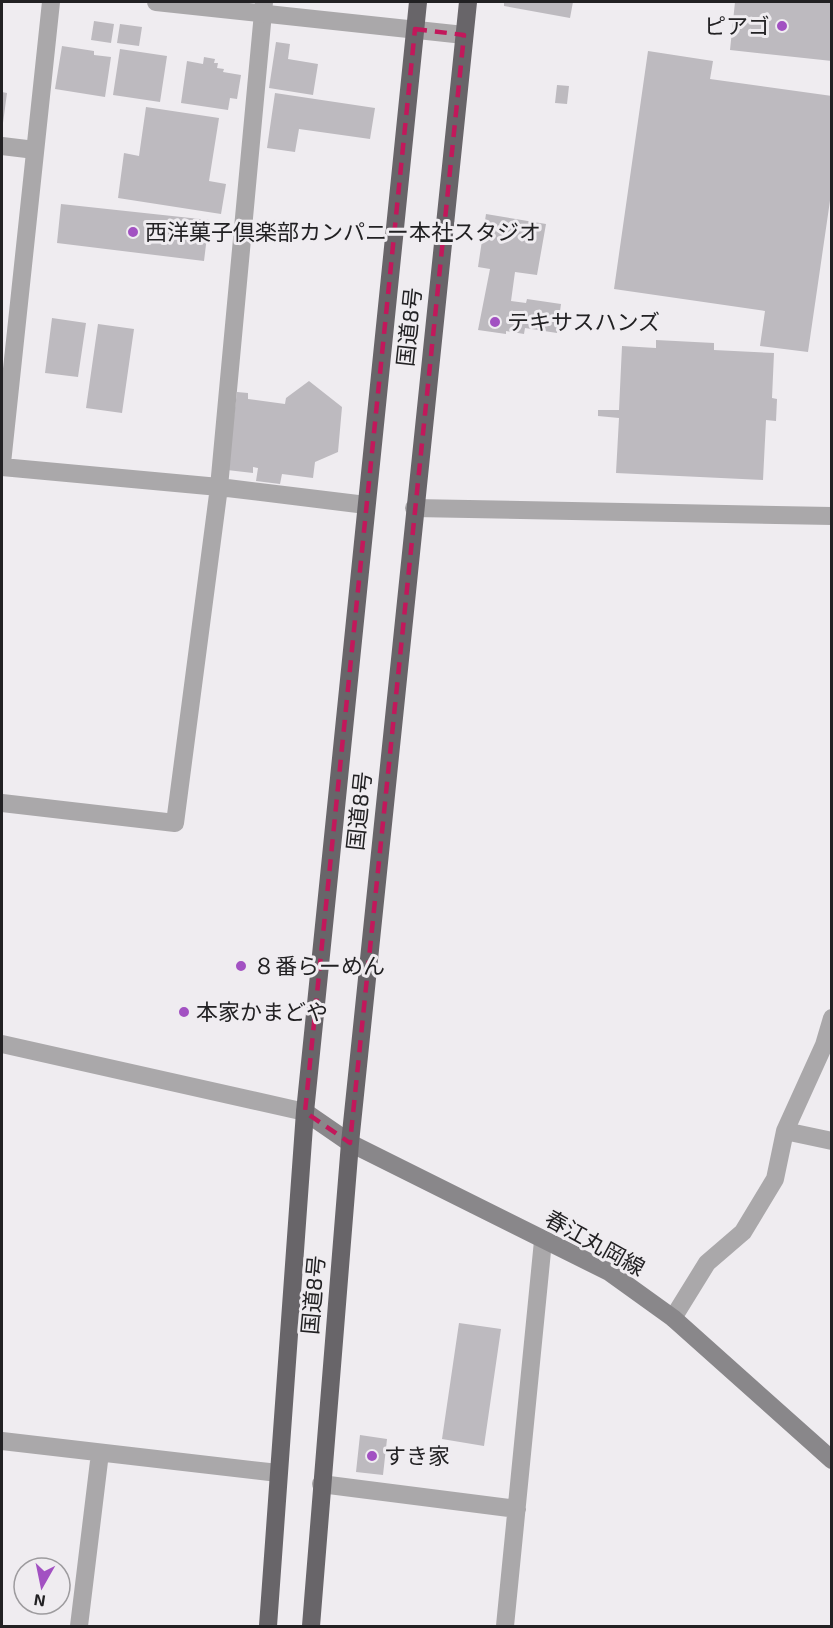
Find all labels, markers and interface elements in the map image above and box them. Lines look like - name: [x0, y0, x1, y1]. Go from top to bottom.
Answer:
- place label: ピアゴ: [704, 12, 770, 38]
- marker: ピアゴ: [775, 19, 789, 33]
- place label: 西洋菓子倶楽部カンパニー本社スタジオ: [145, 218, 541, 244]
- marker: 西洋菓子倶楽部カンパニー本社スタジオ: [126, 225, 140, 239]
- street label: 国道8号: [391, 286, 425, 368]
- place label: テキサスハンズ: [507, 308, 660, 334]
- marker: テキサスハンズ: [488, 315, 502, 329]
- street label: 国道8号: [341, 770, 375, 852]
- place label: ８番らーめん: [253, 952, 385, 978]
- marker: ８番らーめん: [234, 959, 248, 973]
- place label: 本家かまどや: [196, 998, 328, 1024]
- marker: 本家かまどや: [177, 1005, 191, 1019]
- street label: 春江丸岡線: [541, 1204, 650, 1280]
- street label: 国道8号: [296, 1254, 328, 1336]
- place label: すき家: [384, 1442, 450, 1468]
- marker: すき家: [365, 1449, 379, 1463]
- north arrow: [12, 1556, 72, 1616]
- text: N: [32, 1591, 47, 1612]

